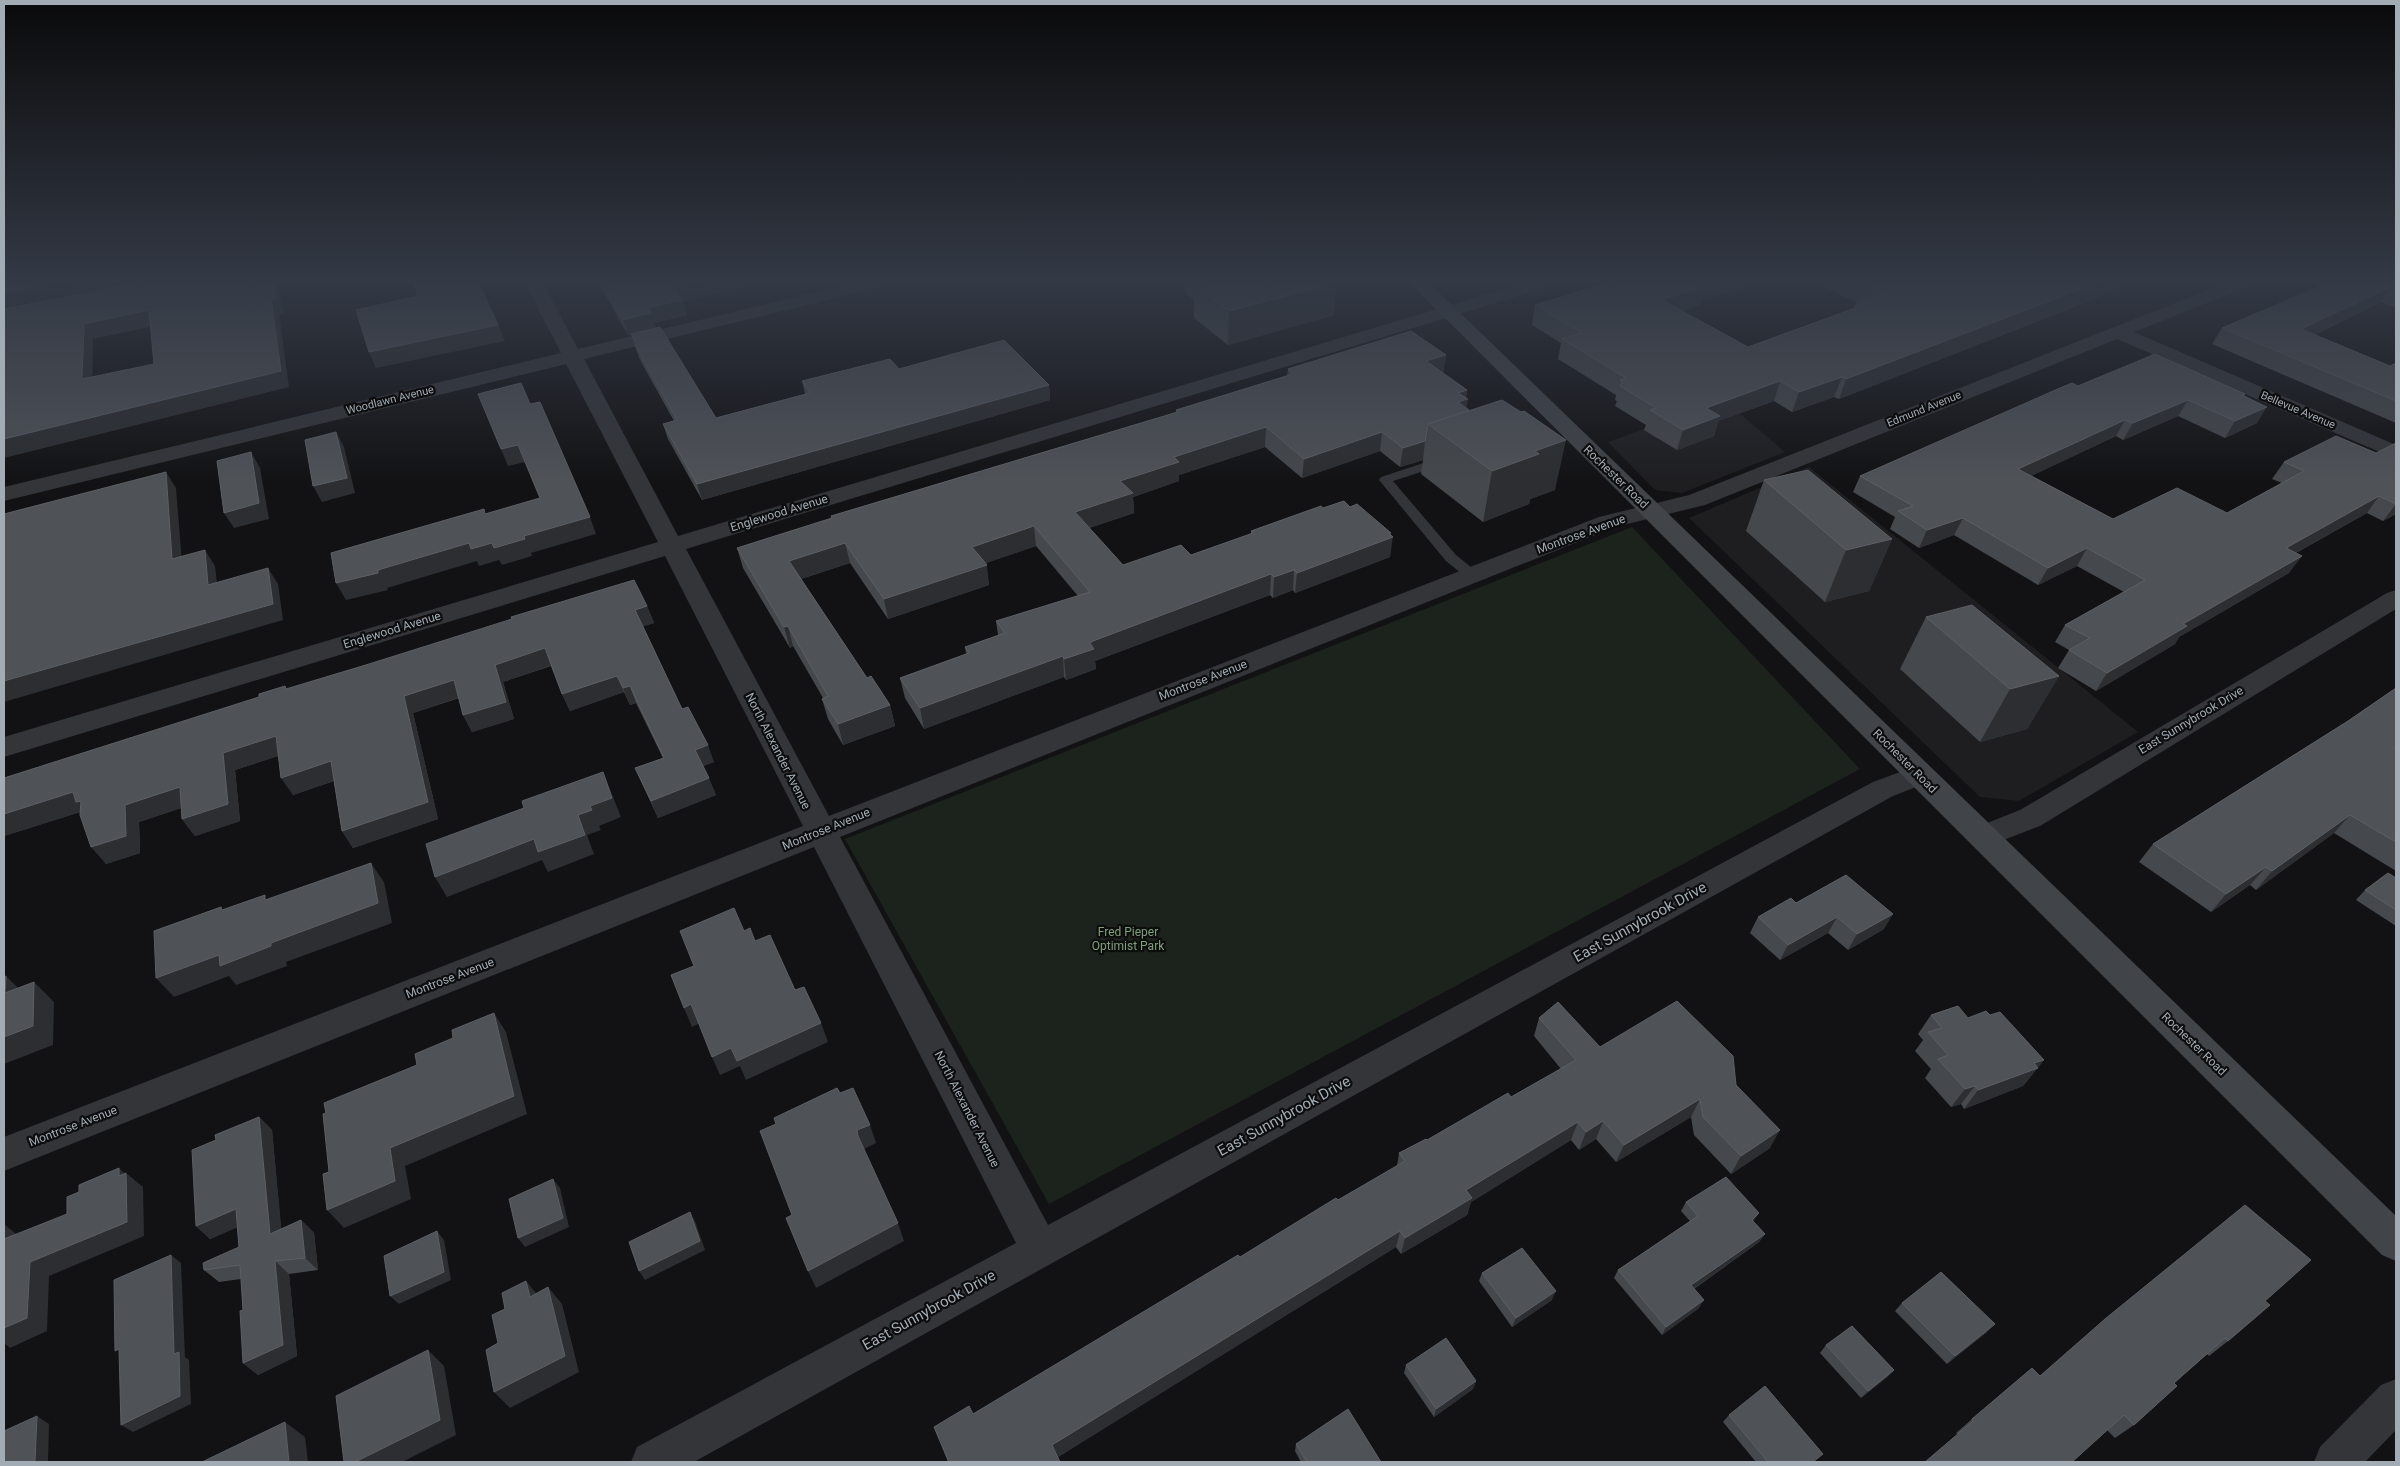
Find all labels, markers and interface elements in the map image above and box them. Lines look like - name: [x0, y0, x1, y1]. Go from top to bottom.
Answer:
- street label: Woodlawn Avenue: [345, 383, 435, 417]
- street label: Edmund Avenue: [1885, 388, 1963, 430]
- street label: Bellevue Avenue: [2259, 388, 2337, 432]
- street label: Rochester Road: [1581, 443, 1651, 511]
- street label: Englewood Avenue: [729, 492, 829, 534]
- street label: Montrose Avenue: [1535, 511, 1627, 557]
- street label: Englewood Avenue: [342, 609, 442, 651]
- street label: Montrose Avenue: [1157, 657, 1249, 703]
- street label: East Sunnybrook Drive: [2136, 683, 2246, 757]
- street label: North Alexander Avenue: [743, 690, 813, 812]
- street label: Rochester Road: [1870, 726, 1940, 796]
- street label: Montrose Avenue: [780, 805, 872, 853]
- street label: East Sunnybrook Drive: [1570, 878, 1710, 966]
- park label: Fred Pieper Optimist Park: [1092, 925, 1165, 953]
- street label: Montrose Avenue: [404, 955, 496, 1001]
- street label: Rochester Road: [2159, 1010, 2229, 1078]
- street label: North Alexander Avenue: [932, 1048, 1002, 1170]
- street label: East Sunnybrook Drive: [1214, 1072, 1354, 1160]
- street label: Montrose Avenue: [27, 1103, 119, 1149]
- street label: East Sunnybrook Drive: [859, 1266, 999, 1354]

